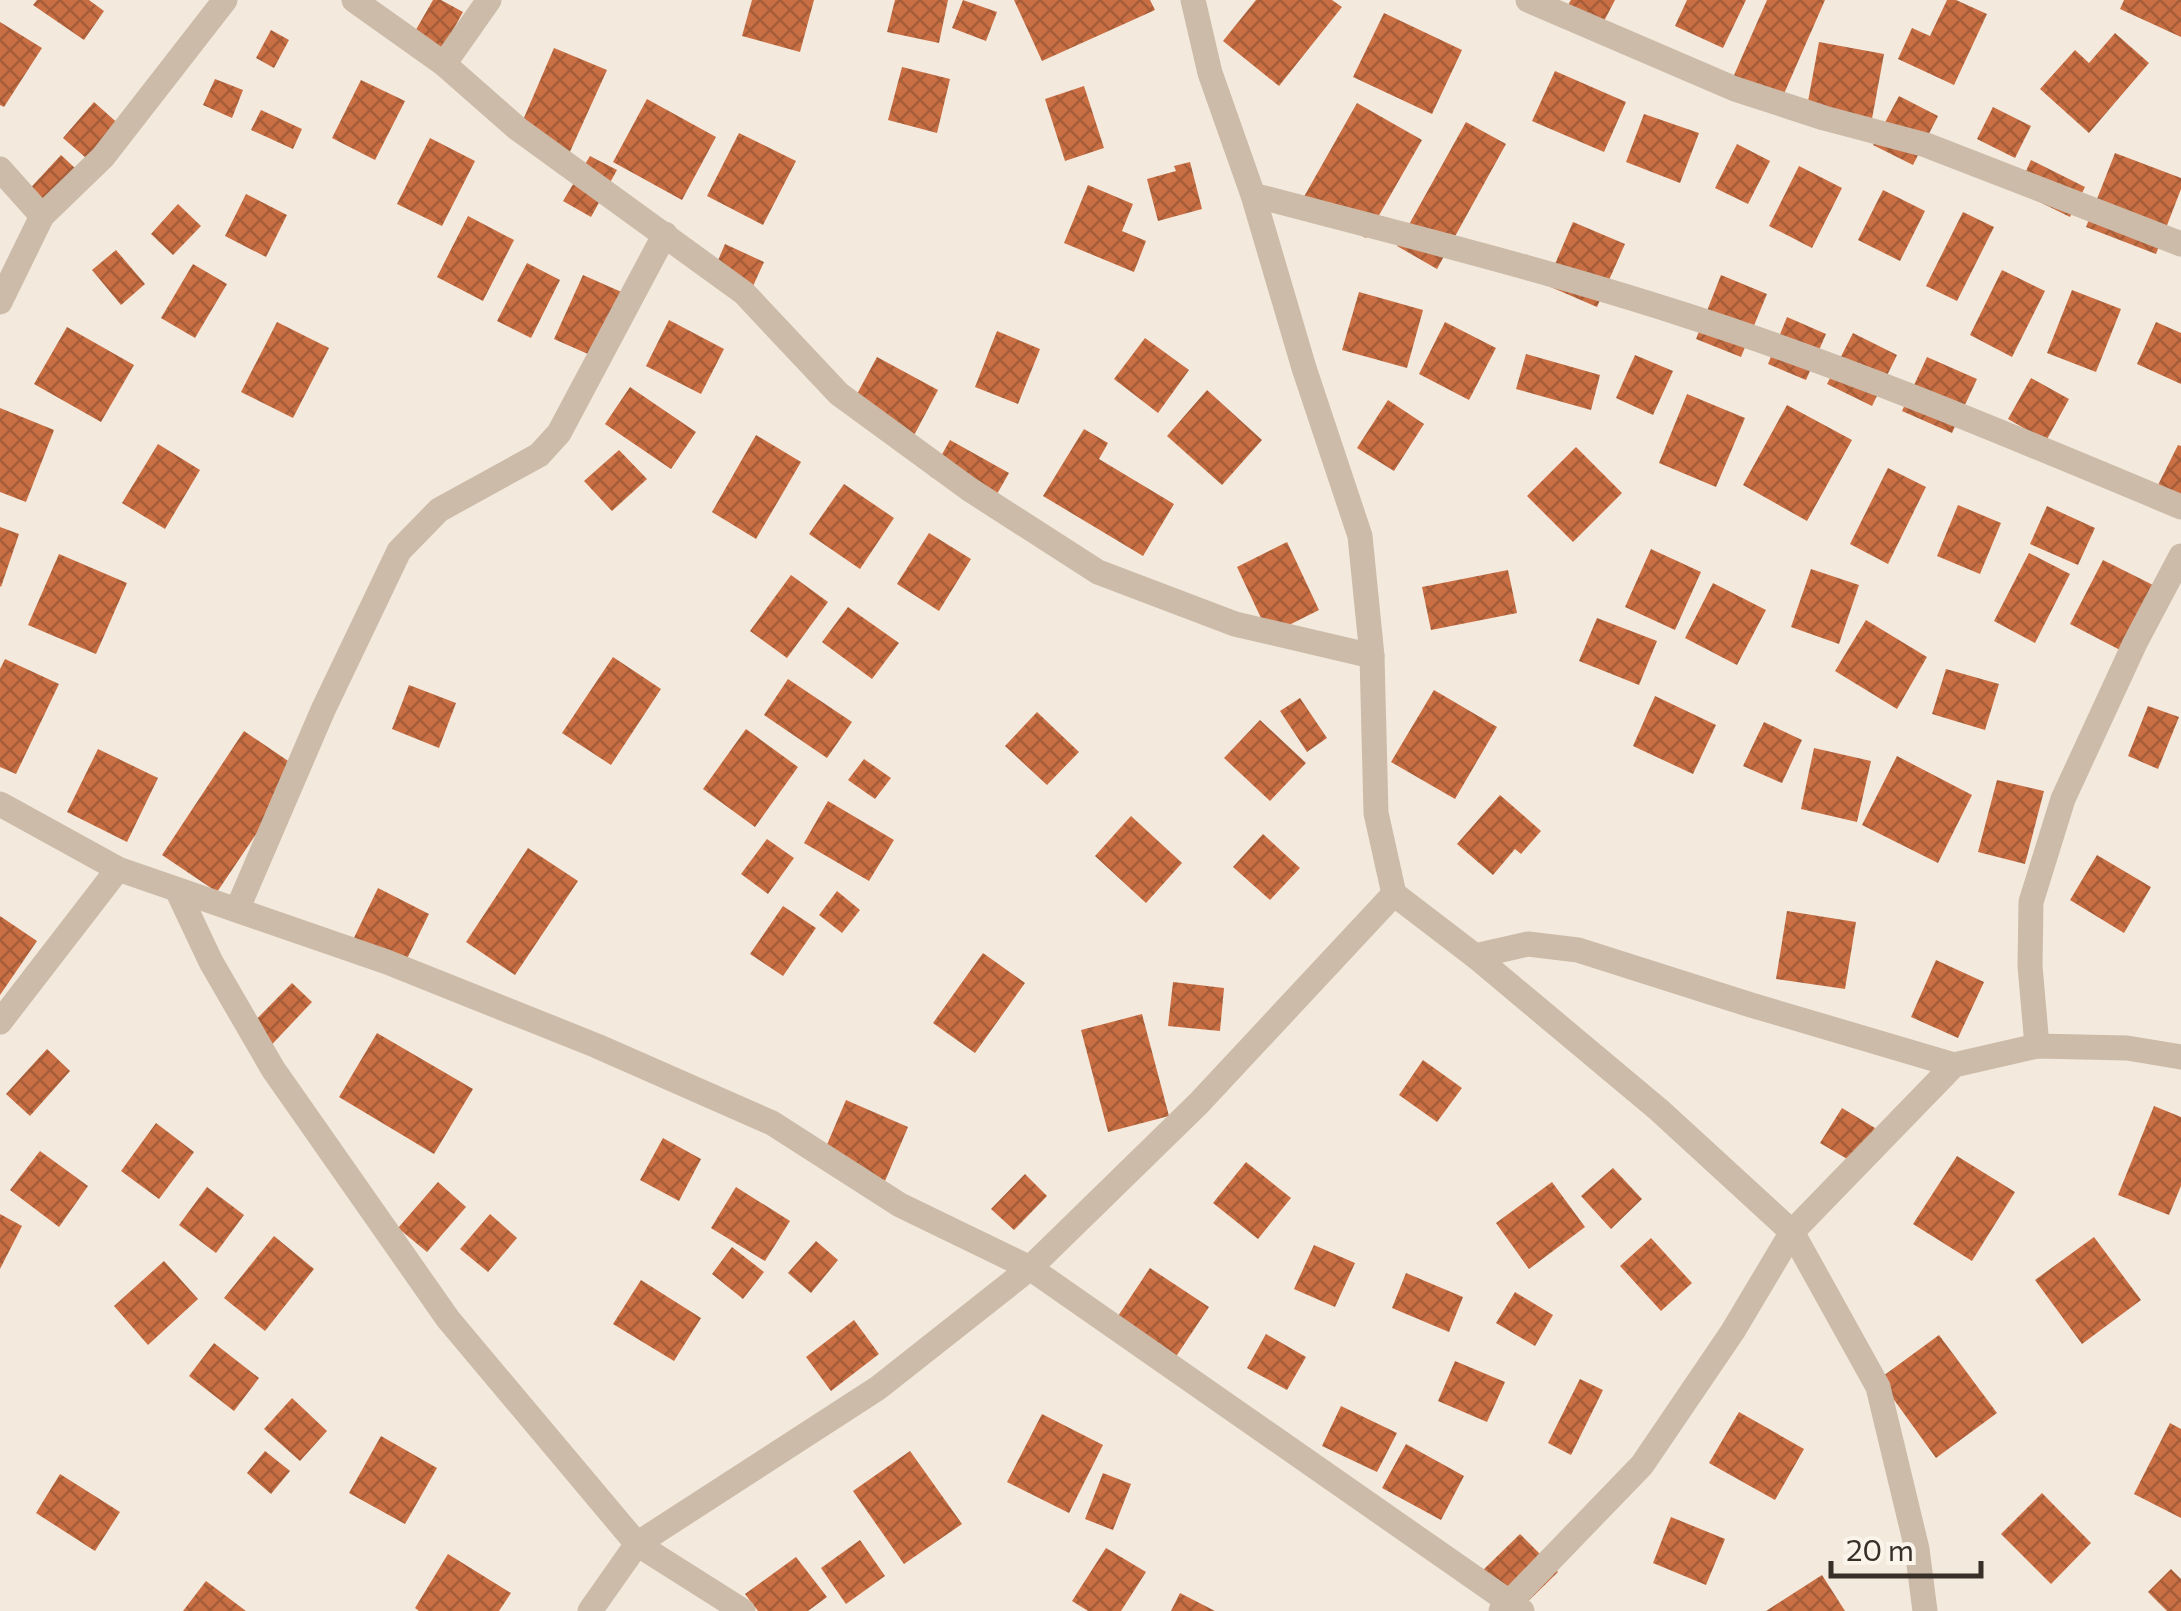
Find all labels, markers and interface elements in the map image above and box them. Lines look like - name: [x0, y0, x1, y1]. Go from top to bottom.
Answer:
- scale bar: [1831, 1516, 1981, 1578]
- text: 20 m: [1846, 1530, 1914, 1567]

